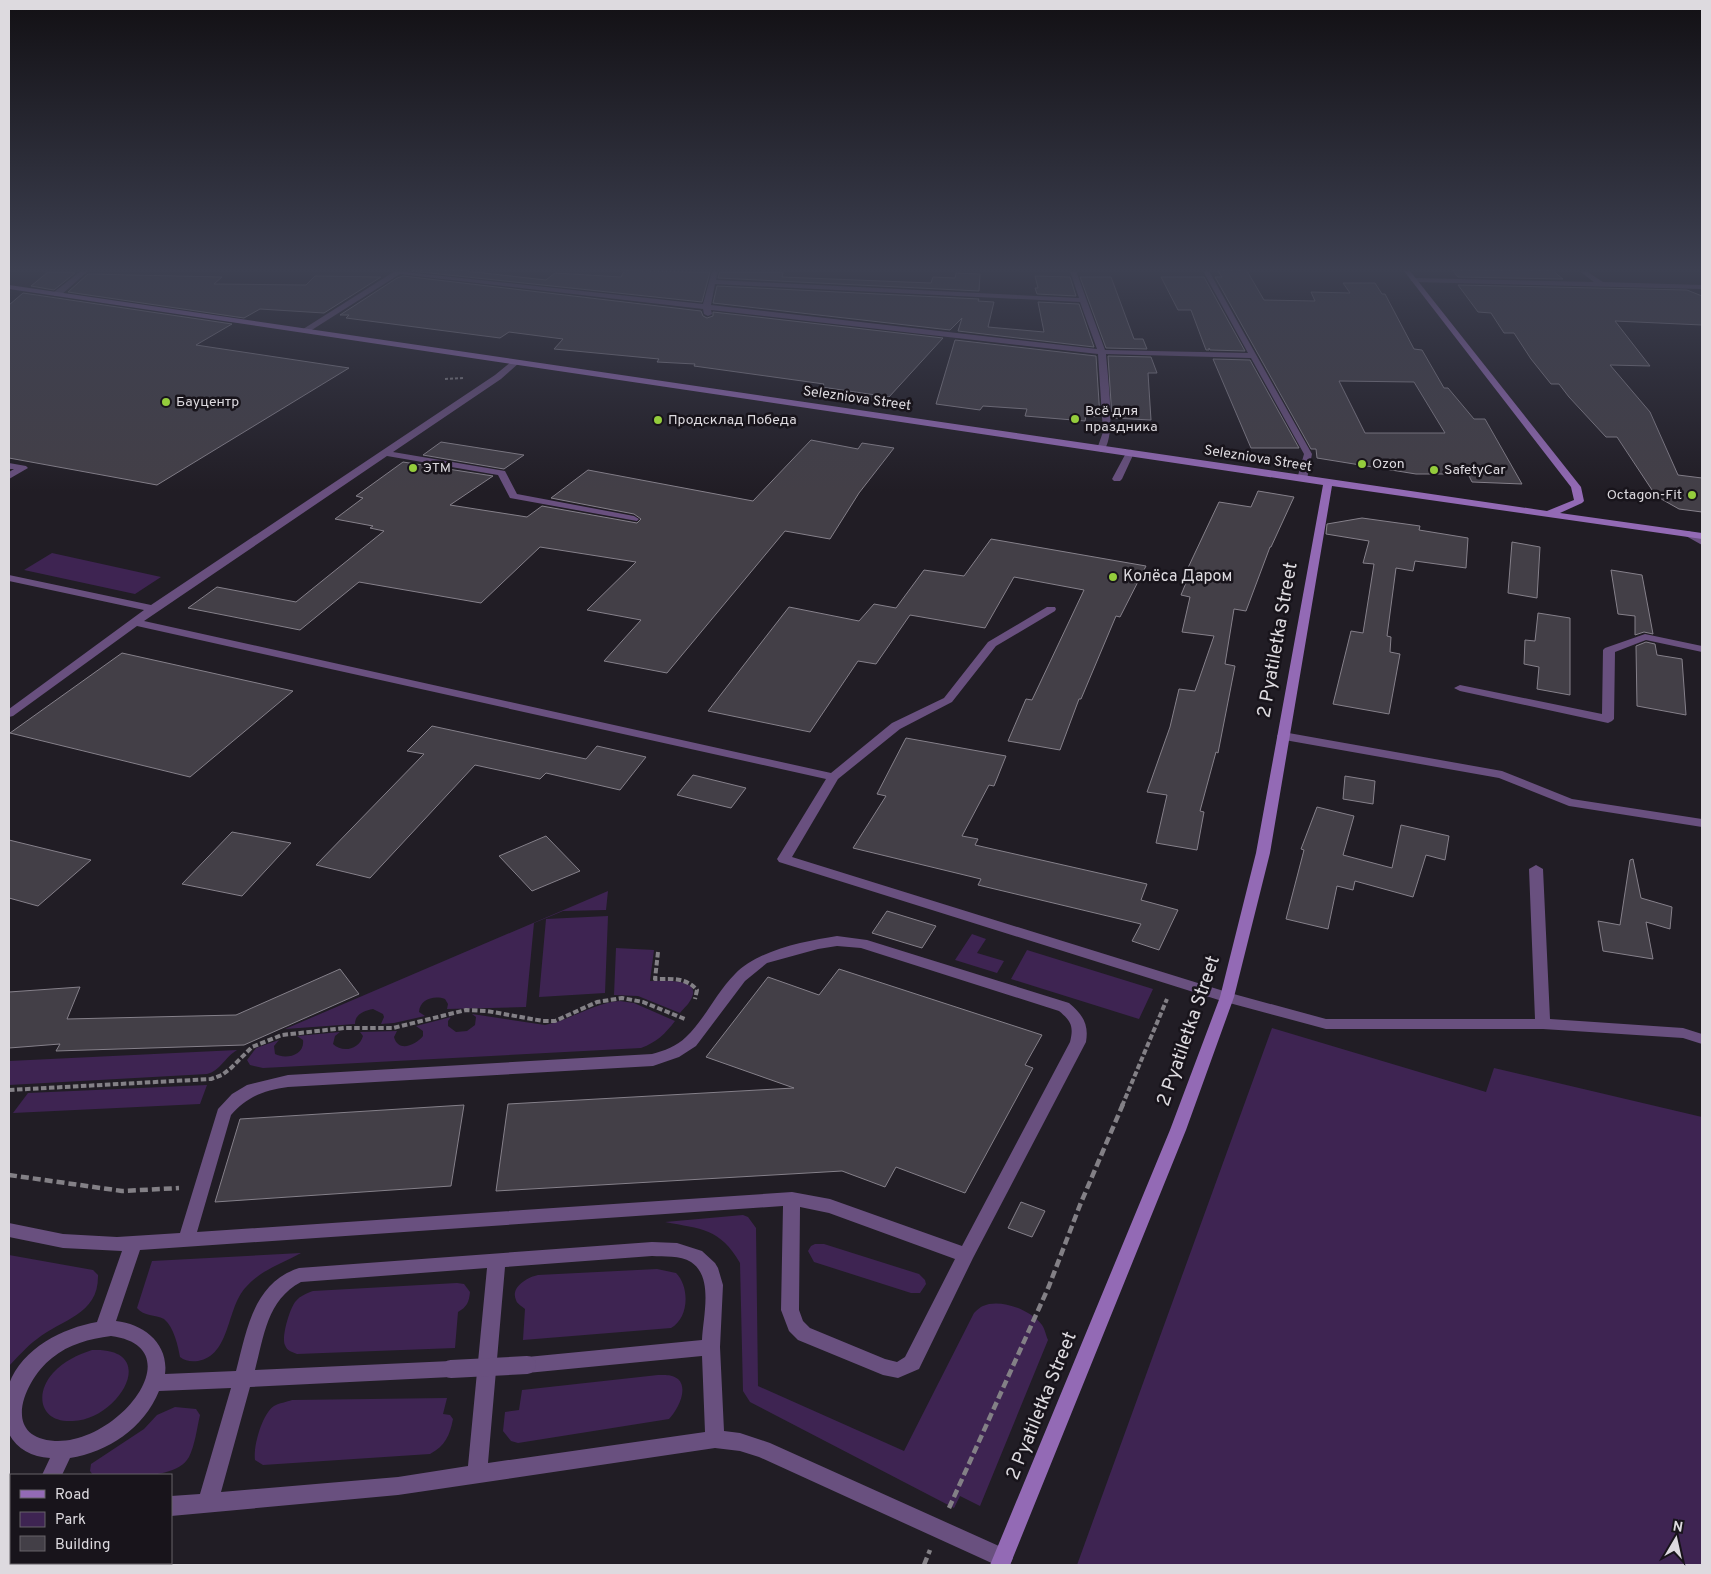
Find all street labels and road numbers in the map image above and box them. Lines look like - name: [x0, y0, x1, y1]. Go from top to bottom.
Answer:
- street label: Selezniova Street: [802, 383, 912, 415]
- street label: Selezniova Street: [1203, 442, 1313, 476]
- street label: 2 Pyatiletka Street: [1252, 560, 1304, 720]
- street label: 2 Pyatiletka Street: [1152, 952, 1226, 1110]
- street label: 2 Pyatiletka Street: [1001, 1328, 1083, 1484]

